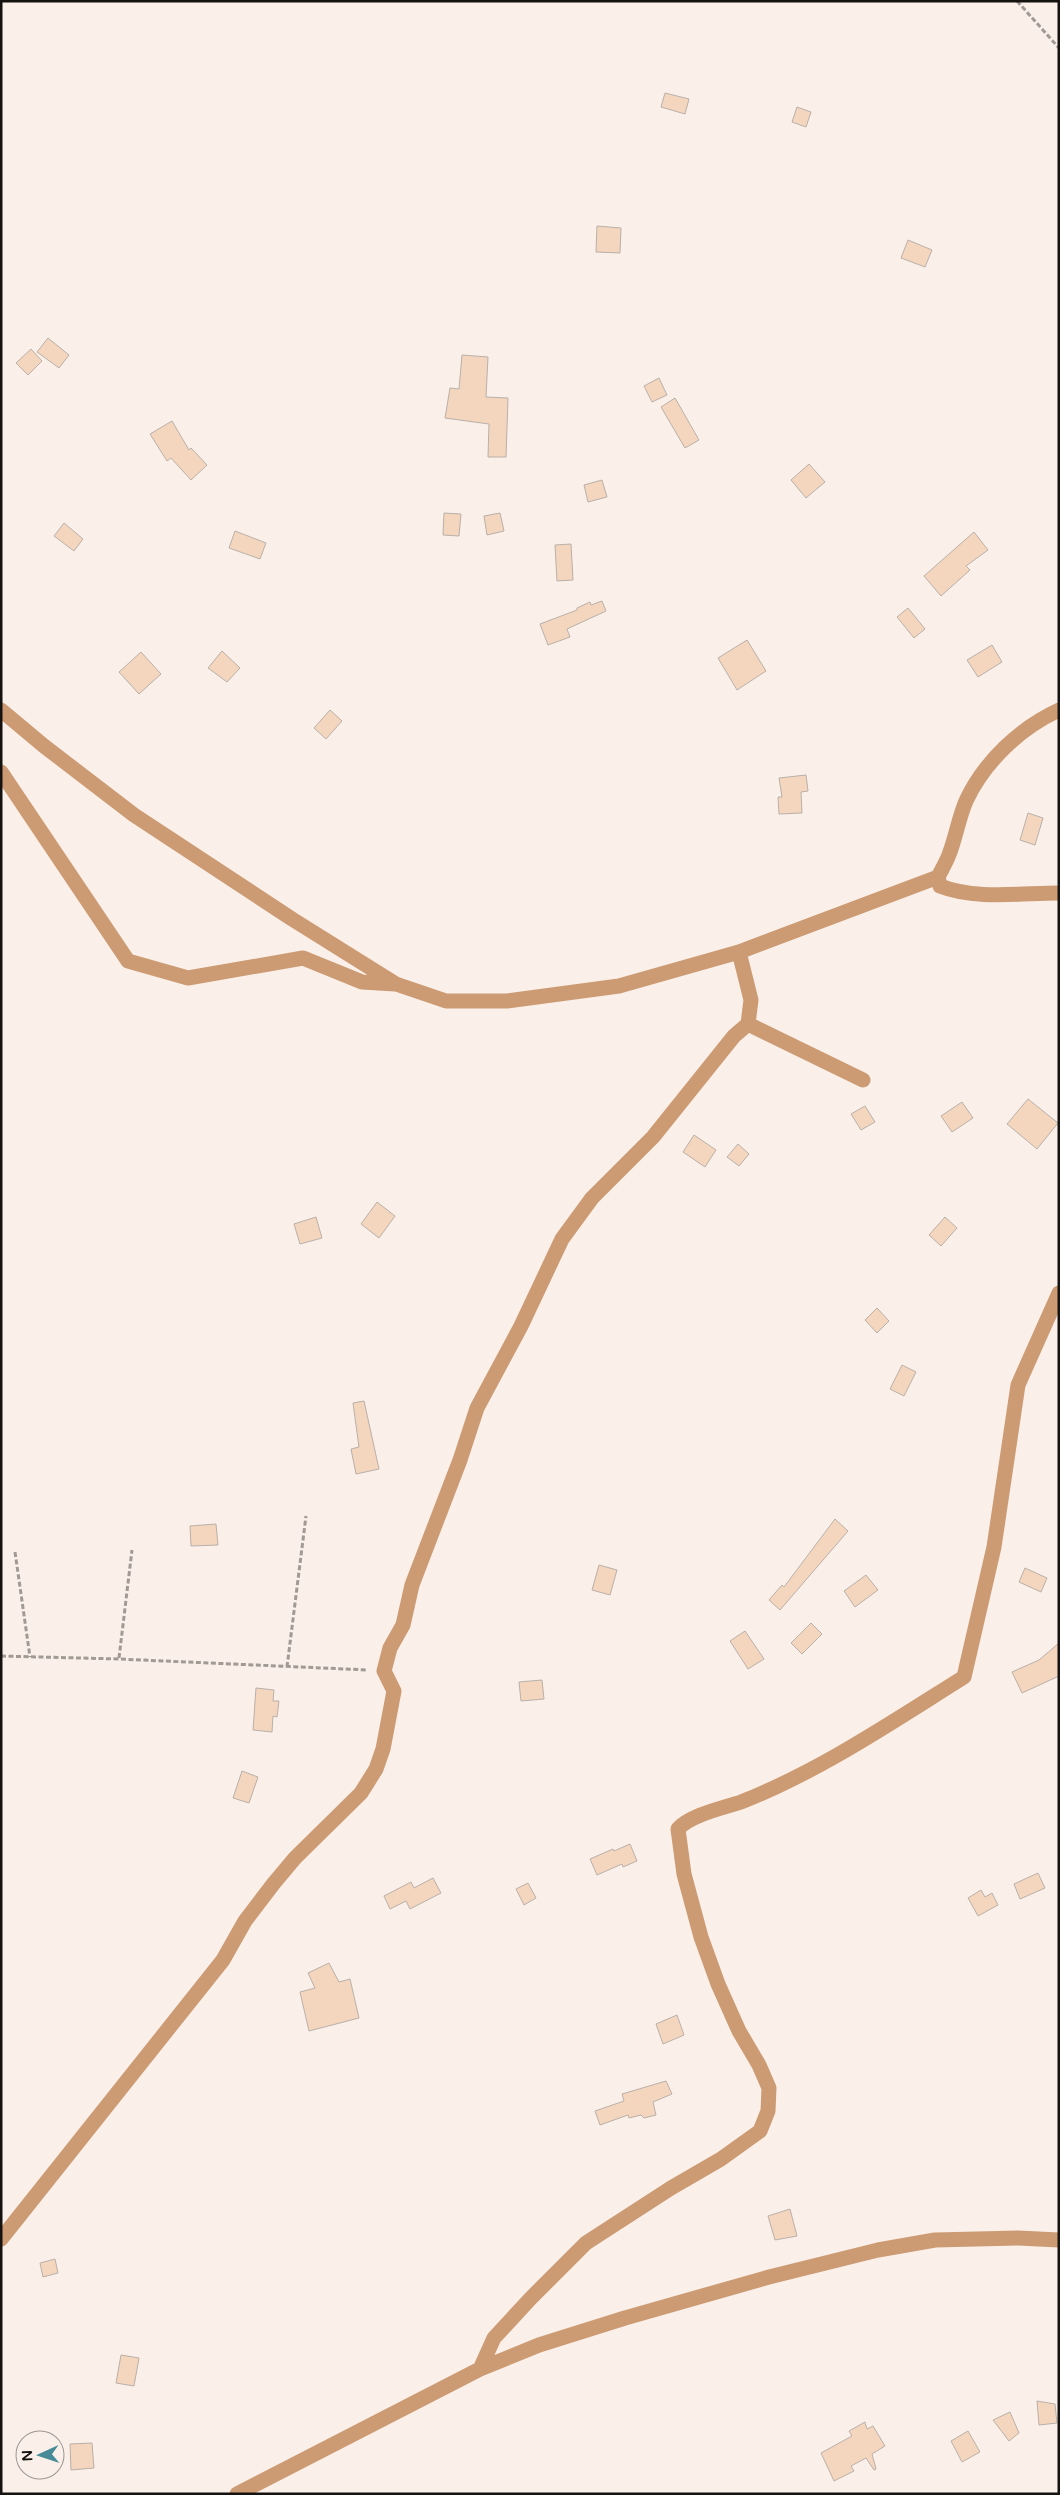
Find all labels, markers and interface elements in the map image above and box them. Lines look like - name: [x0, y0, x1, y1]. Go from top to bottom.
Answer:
- north arrow: [15, 2430, 65, 2480]
- text: N: [19, 2450, 36, 2462]

